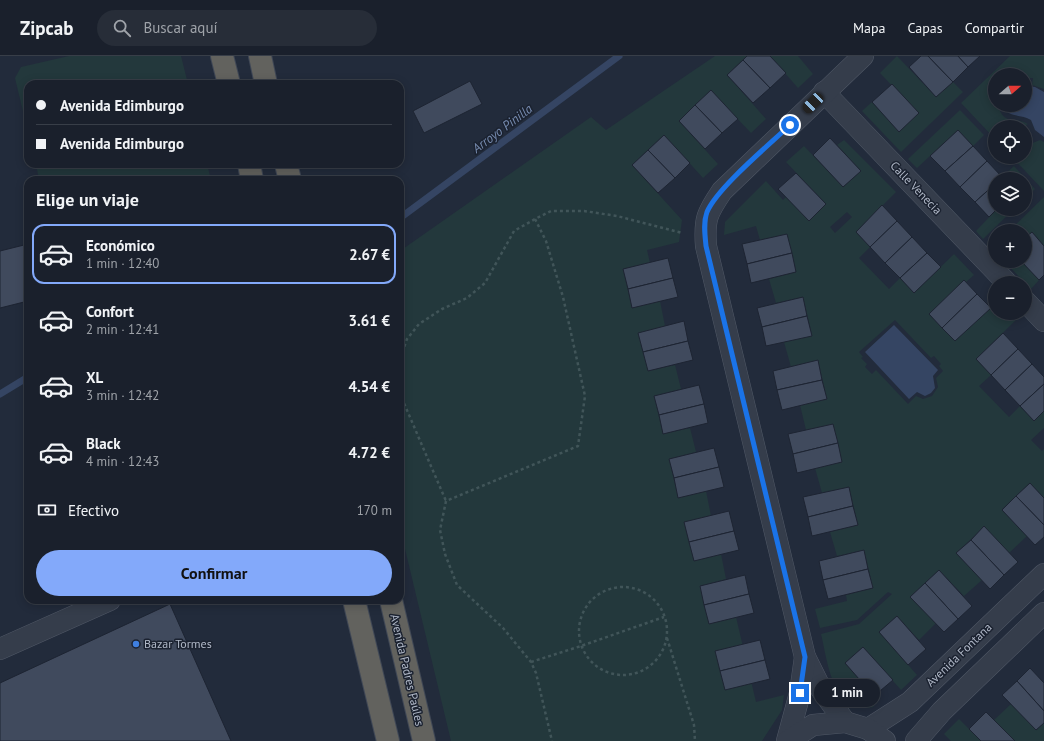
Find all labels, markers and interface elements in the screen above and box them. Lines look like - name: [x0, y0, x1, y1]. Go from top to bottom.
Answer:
- search box: [97, 10, 377, 46]
- text: Zipcab: [20, 16, 73, 40]
- icon: search: [111, 17, 133, 39]
- text: Buscar aquí: [143, 18, 218, 37]
- text: Mapa: [853, 19, 886, 37]
- text: Capas: [908, 19, 943, 37]
- text: Compartir: [965, 19, 1024, 37]
- north arrow: [988, 68, 1032, 112]
- map controls: [988, 68, 1032, 320]
- car: [800, 90, 826, 116]
- text: Avenida Edimburgo: [60, 96, 184, 115]
- water label: Arroyo Pinilla: [468, 100, 536, 157]
- route start: [781, 116, 799, 134]
- button: locate: [988, 120, 1032, 164]
- text: Avenida Edimburgo: [60, 134, 184, 153]
- street label: Calle Venecia: [887, 158, 945, 217]
- button: layers: [988, 172, 1032, 216]
- text: Elige un viaje: [36, 188, 139, 211]
- button: +: [988, 224, 1032, 268]
- icon: car: [38, 236, 74, 272]
- text: Económico: [86, 236, 155, 255]
- text: 2.67 €: [349, 245, 390, 264]
- text: 1 min · 12:40: [86, 255, 159, 272]
- button: −: [988, 276, 1032, 320]
- icon: car: [38, 302, 74, 338]
- text: Confort: [86, 302, 134, 321]
- text: 3.61 €: [348, 311, 390, 330]
- text: 2 min · 12:41: [86, 321, 159, 338]
- icon: car: [38, 368, 74, 404]
- text: XL: [86, 368, 103, 387]
- text: 4.54 €: [348, 377, 390, 396]
- text: 3 min · 12:42: [86, 387, 159, 404]
- icon: car: [38, 434, 74, 470]
- text: Black: [86, 434, 121, 453]
- text: 4.72 €: [348, 443, 390, 462]
- text: 4 min · 12:43: [86, 453, 159, 470]
- icon: cash: [36, 499, 58, 521]
- text: Efectivo: [68, 501, 119, 520]
- text: 170 m: [357, 502, 392, 519]
- button: Confirmar: [36, 550, 392, 596]
- street label: Avenida Padres Paúles: [387, 613, 428, 727]
- street label: Avenida Fontana: [923, 620, 995, 690]
- place label: Bazar Tormes: [144, 636, 212, 651]
- marker: Bazar Tormes: [131, 639, 141, 649]
- callout: 1 min: [814, 679, 880, 707]
- route end: [791, 684, 809, 702]
- text: 1 min: [831, 684, 863, 701]

